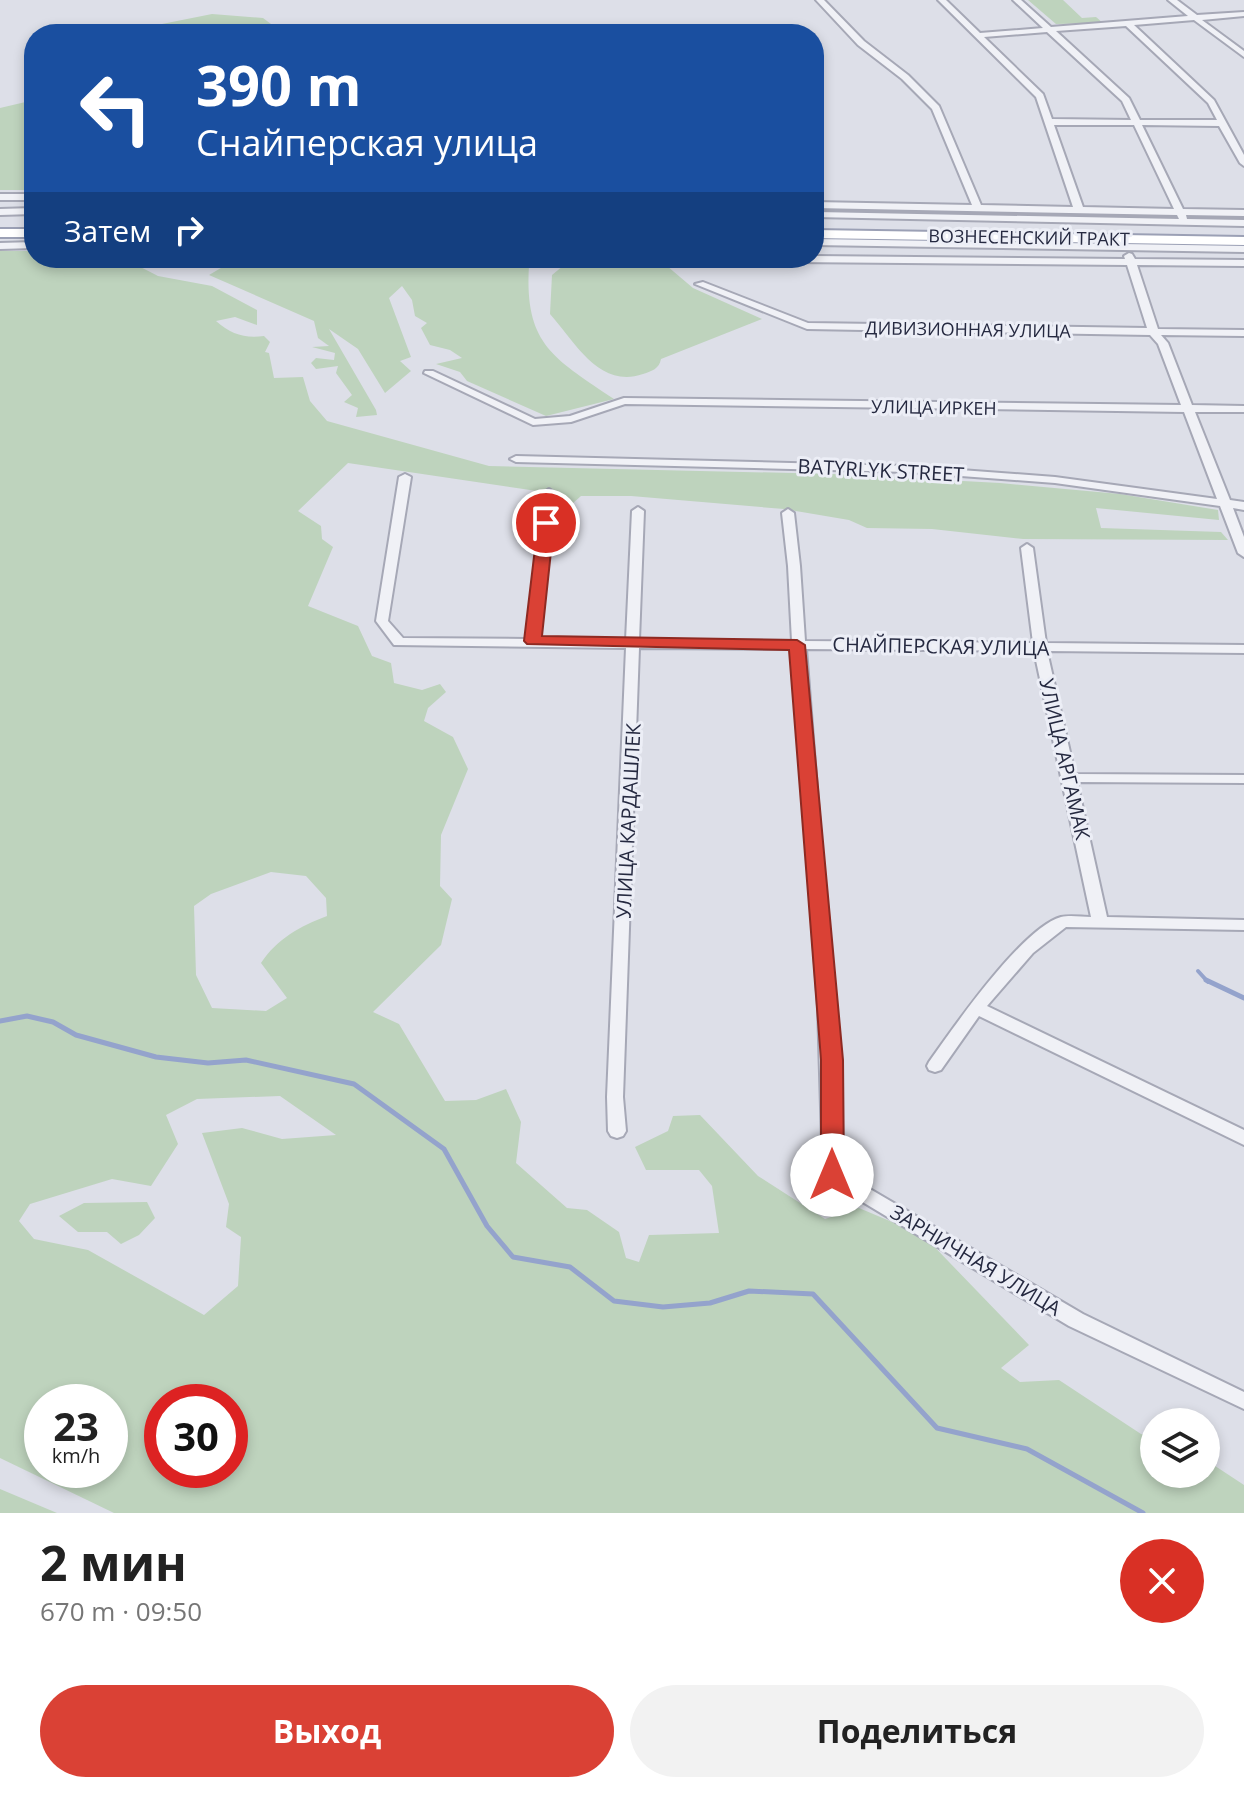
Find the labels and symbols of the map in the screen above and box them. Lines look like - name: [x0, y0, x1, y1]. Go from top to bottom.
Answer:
- street label: ВОЗНЕСЕНСКИЙ ТРАКТ: [928, 223, 1130, 251]
- street label: ДИВИЗИОННАЯ УЛИЦА: [865, 315, 1072, 343]
- street label: УЛИЦА ИРКЕН: [871, 394, 997, 420]
- street label: BATYRLYK STREET: [797, 452, 965, 488]
- pin: [512, 489, 580, 557]
- street label: СНАЙПЕРСКАЯ УЛИЦА: [832, 631, 1050, 661]
- street label: УЛИЦА АРГАМАК: [1033, 676, 1097, 843]
- street label: УЛИЦА КАРДАШЛЕК: [609, 722, 647, 919]
- position arrow: [790, 1133, 874, 1217]
- street label: ЗАРНИЧНАЯ УЛИЦА: [886, 1198, 1067, 1322]
- speed limit sign: 30: [144, 1384, 248, 1488]

